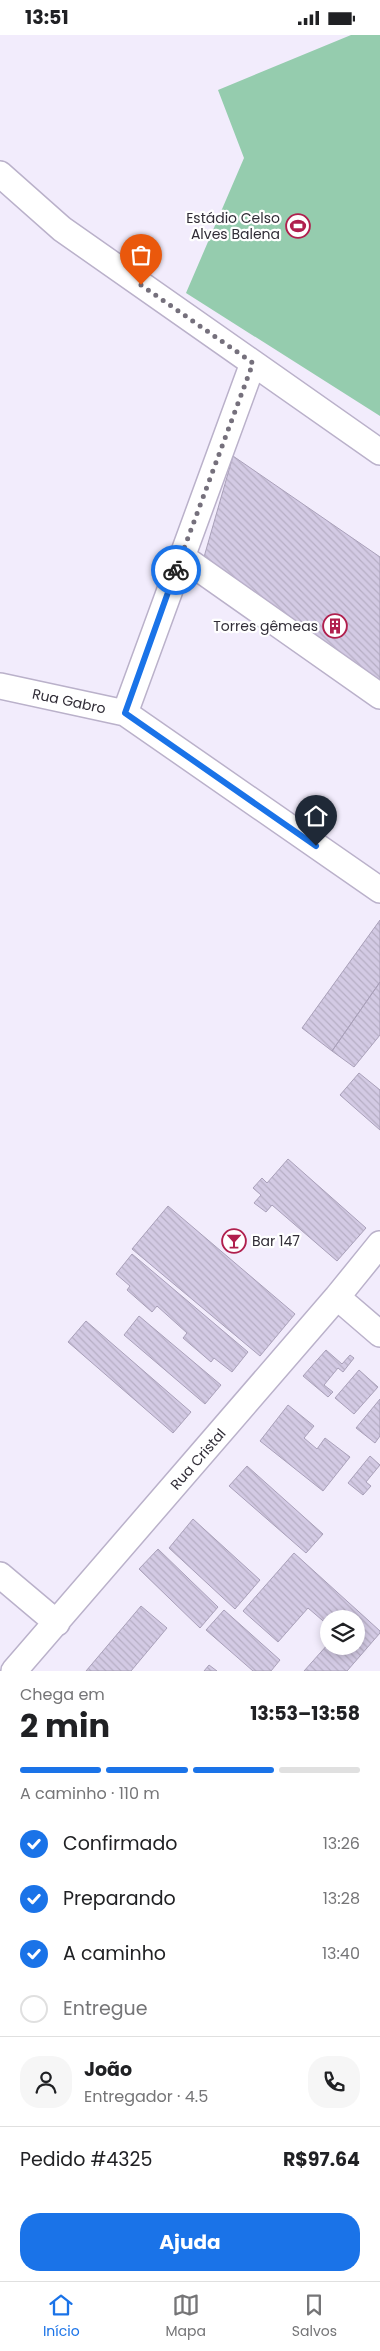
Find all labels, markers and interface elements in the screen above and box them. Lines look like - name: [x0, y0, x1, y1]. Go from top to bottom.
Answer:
- text: 13:51: [25, 4, 69, 31]
- place label: Estádio Celso Alves Balena: [186, 208, 280, 244]
- sports icon: Estádio Celso Alves Balena: [285, 213, 311, 239]
- pin: [120, 234, 162, 285]
- icon: bag: [127, 241, 155, 269]
- courier: [151, 545, 201, 595]
- icon: bike: [162, 556, 190, 584]
- building icon: Torres gêmeas: [322, 613, 348, 639]
- place label: Torres gêmeas: [213, 616, 318, 636]
- street label: Rua Gabro: [30, 683, 108, 719]
- pin: [295, 795, 337, 846]
- icon: home: [302, 802, 330, 830]
- bar icon: Bar 147: [221, 1228, 247, 1254]
- place label: Bar 147: [252, 1231, 300, 1251]
- street label: Rua Cristal: [166, 1424, 230, 1494]
- map controls: [320, 1610, 365, 1655]
- button: layers: [320, 1610, 365, 1655]
- text: Chega em: [20, 1683, 105, 1706]
- text: 13:53–13:58: [250, 1700, 360, 1727]
- text: 2 min: [20, 1703, 110, 1748]
- text: A caminho · 110 m: [20, 1782, 160, 1805]
- icon: check: [20, 1830, 48, 1858]
- text: Confirmado: [63, 1830, 177, 1857]
- text: 13:26: [323, 1832, 360, 1855]
- icon: check: [20, 1885, 48, 1913]
- text: Preparando: [63, 1885, 176, 1912]
- text: 13:28: [323, 1887, 360, 1910]
- icon: check: [20, 1940, 48, 1968]
- text: A caminho: [63, 1940, 166, 1967]
- text: 13:40: [322, 1942, 360, 1965]
- text: Entregue: [63, 1995, 147, 2022]
- button: person: [20, 2056, 72, 2108]
- text: João: [84, 2056, 132, 2083]
- button: phone: [308, 2056, 360, 2108]
- text: Entregador · 4.5: [84, 2085, 208, 2108]
- text: Pedido #4325: [20, 2146, 152, 2173]
- text: R$97.64: [283, 2146, 360, 2173]
- button: Ajuda: [20, 2213, 360, 2271]
- tab: Início: [43, 2291, 80, 2342]
- tab: Mapa: [166, 2291, 206, 2342]
- tab: Salvos: [292, 2291, 337, 2342]

